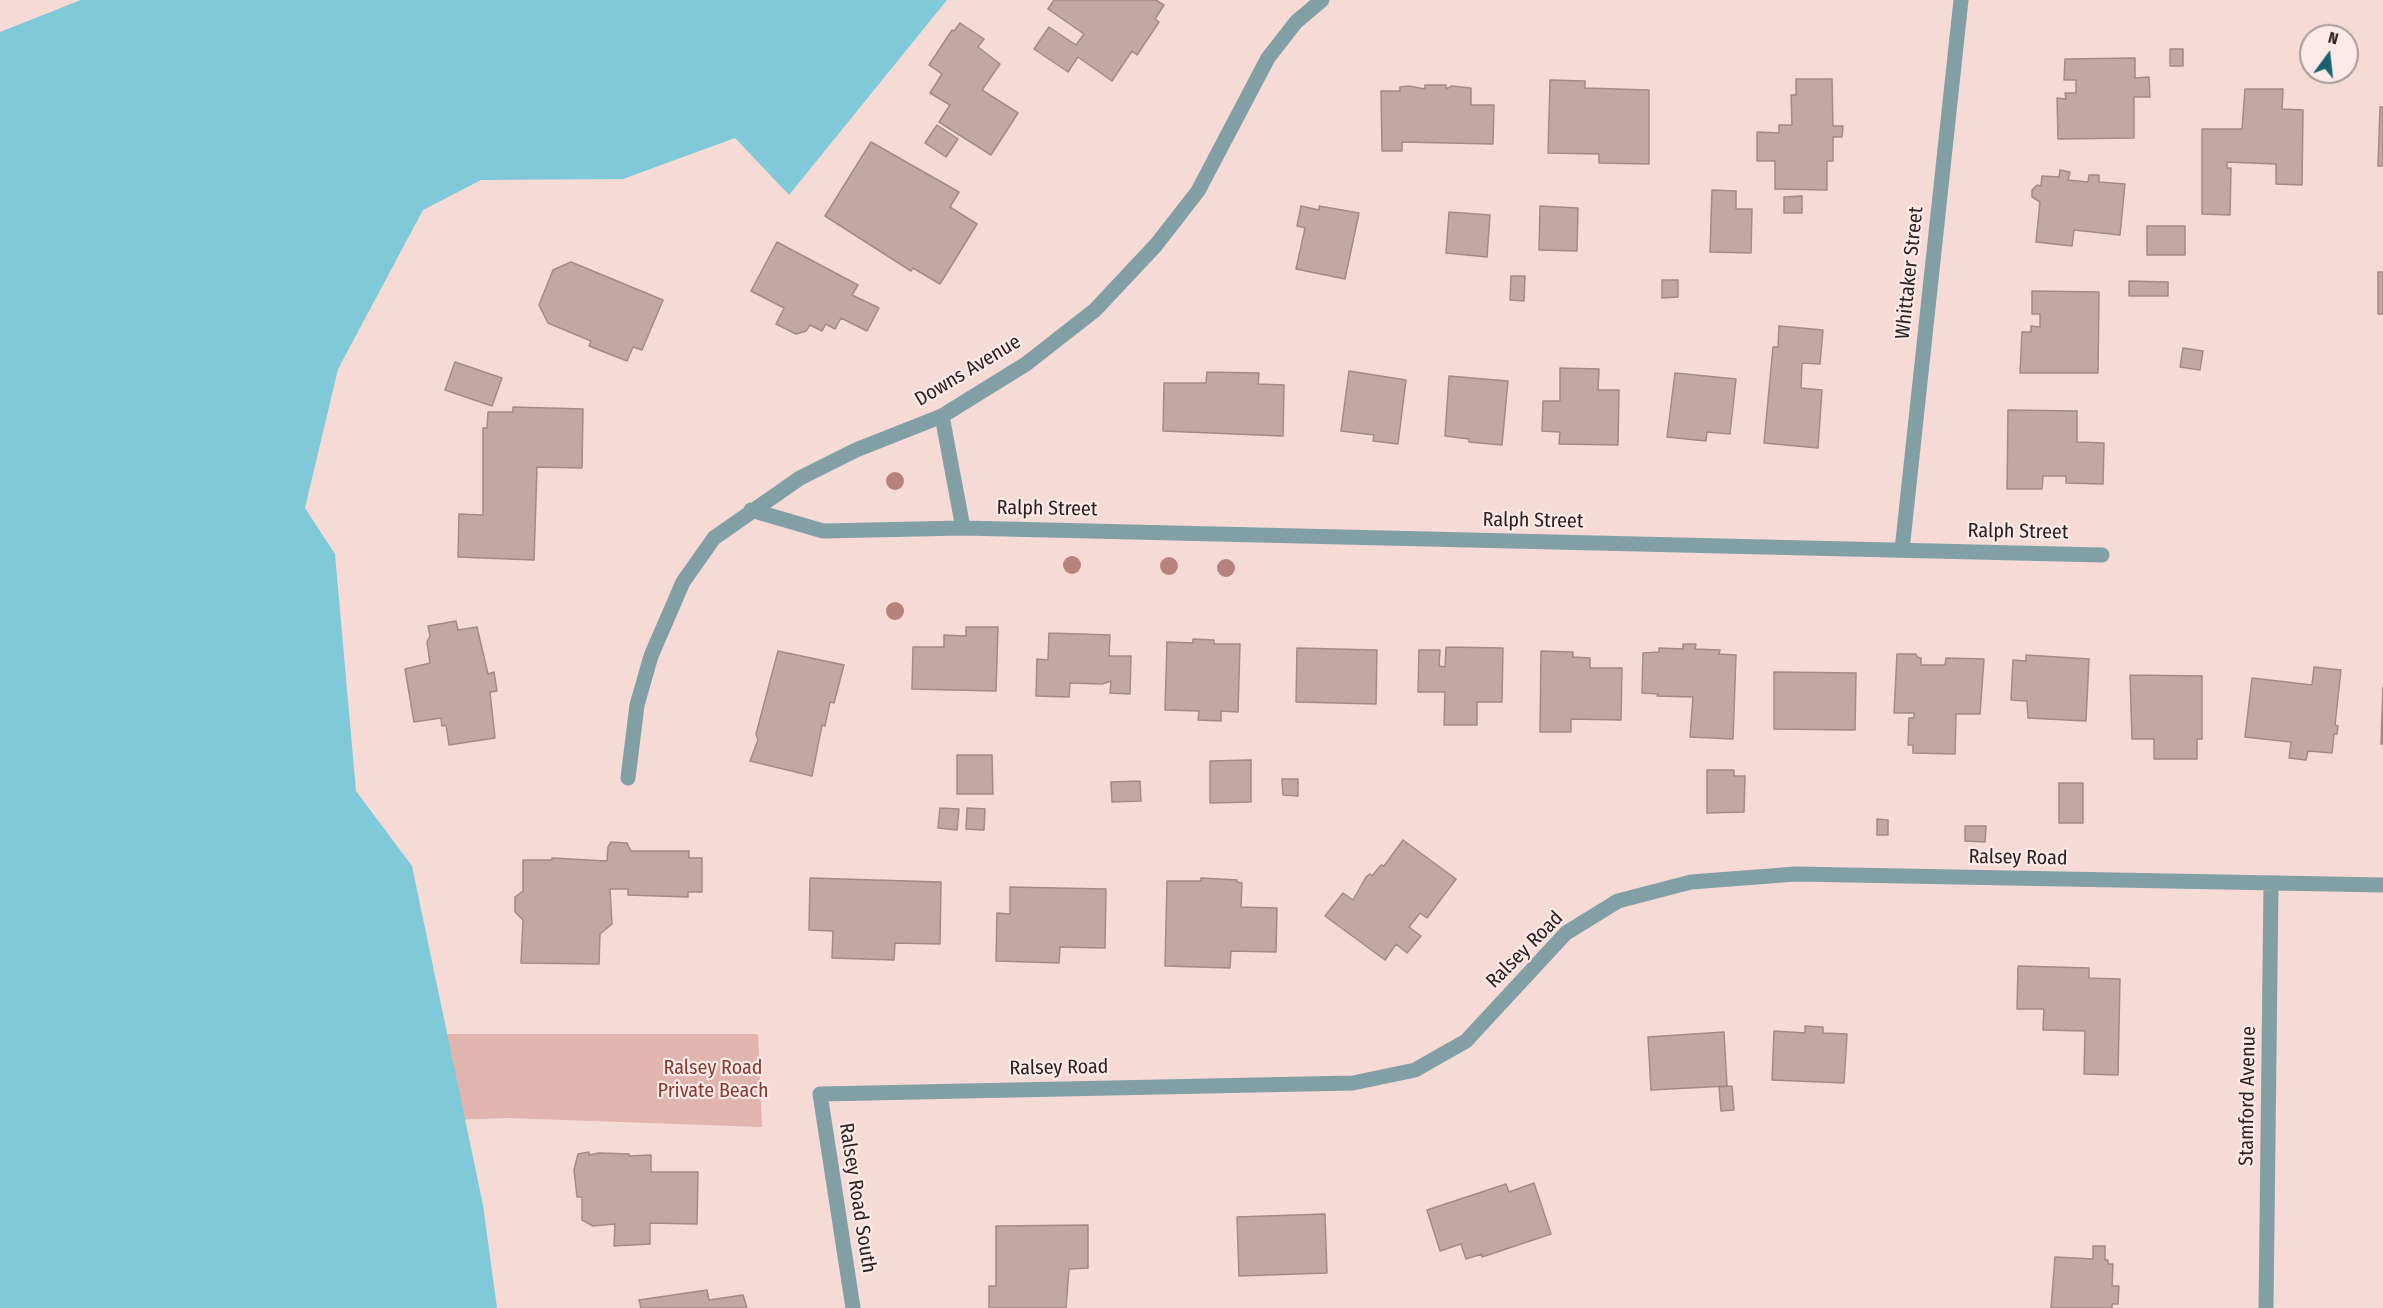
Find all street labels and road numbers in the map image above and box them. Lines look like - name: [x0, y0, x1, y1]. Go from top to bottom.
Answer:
- street label: Whittaker Street: [1891, 206, 1929, 340]
- street label: Downs Avenue: [911, 330, 1025, 412]
- street label: Ralph Street: [996, 496, 1098, 522]
- street label: Ralph Street: [1482, 508, 1584, 534]
- street label: Ralph Street: [1967, 519, 2069, 545]
- street label: Ralsey Road: [1968, 845, 2068, 871]
- street label: Ralsey Road: [1482, 907, 1568, 993]
- street label: Stamford Avenue: [2235, 1026, 2261, 1166]
- street label: Ralsey Road: [1009, 1055, 1109, 1081]
- street label: Ralsey Road South: [833, 1121, 881, 1275]

